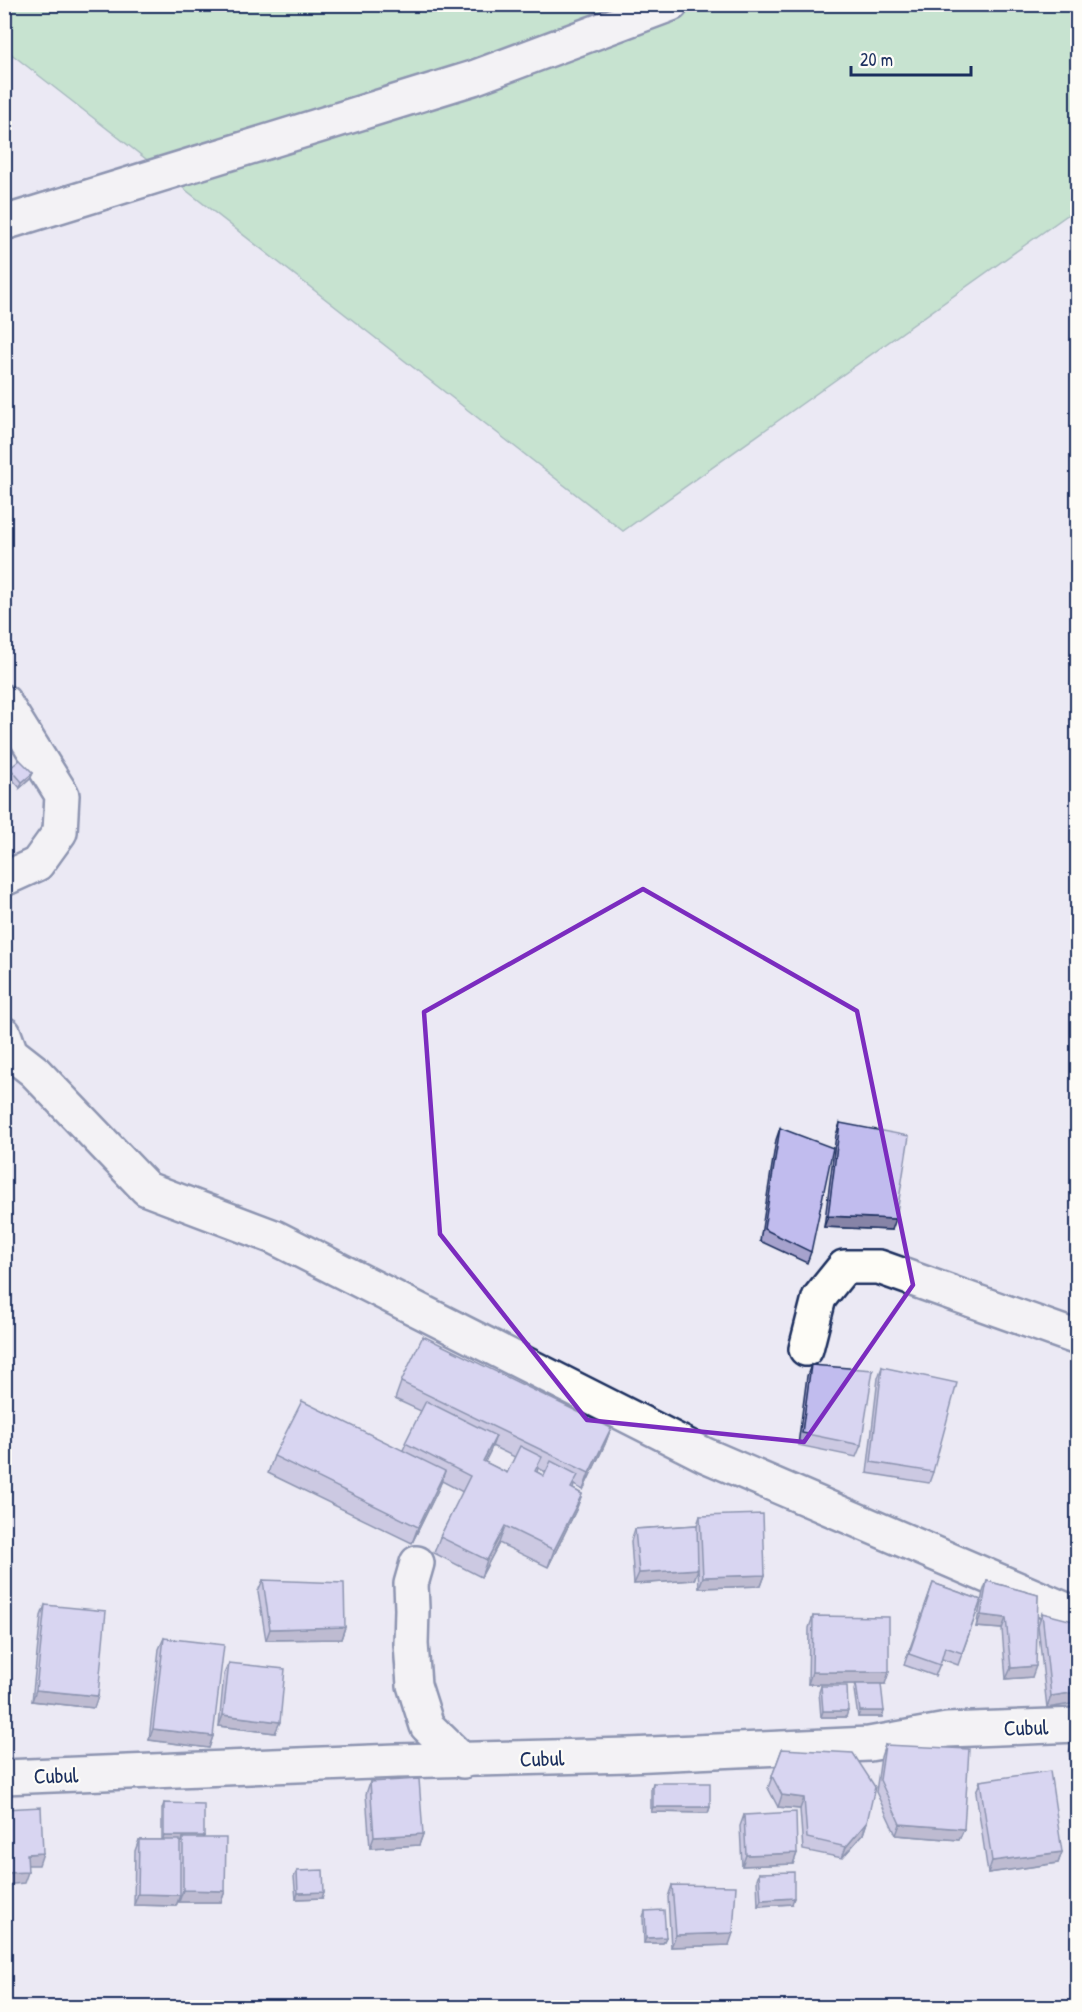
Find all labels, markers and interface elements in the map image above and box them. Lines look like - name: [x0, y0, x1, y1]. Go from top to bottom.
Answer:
- scale bar: [851, 39, 971, 77]
- text: 20 m: [860, 47, 893, 72]
- street label: Cubul: [1003, 1711, 1049, 1743]
- street label: Cubul: [519, 1742, 565, 1774]
- street label: Cubul: [33, 1759, 79, 1791]

